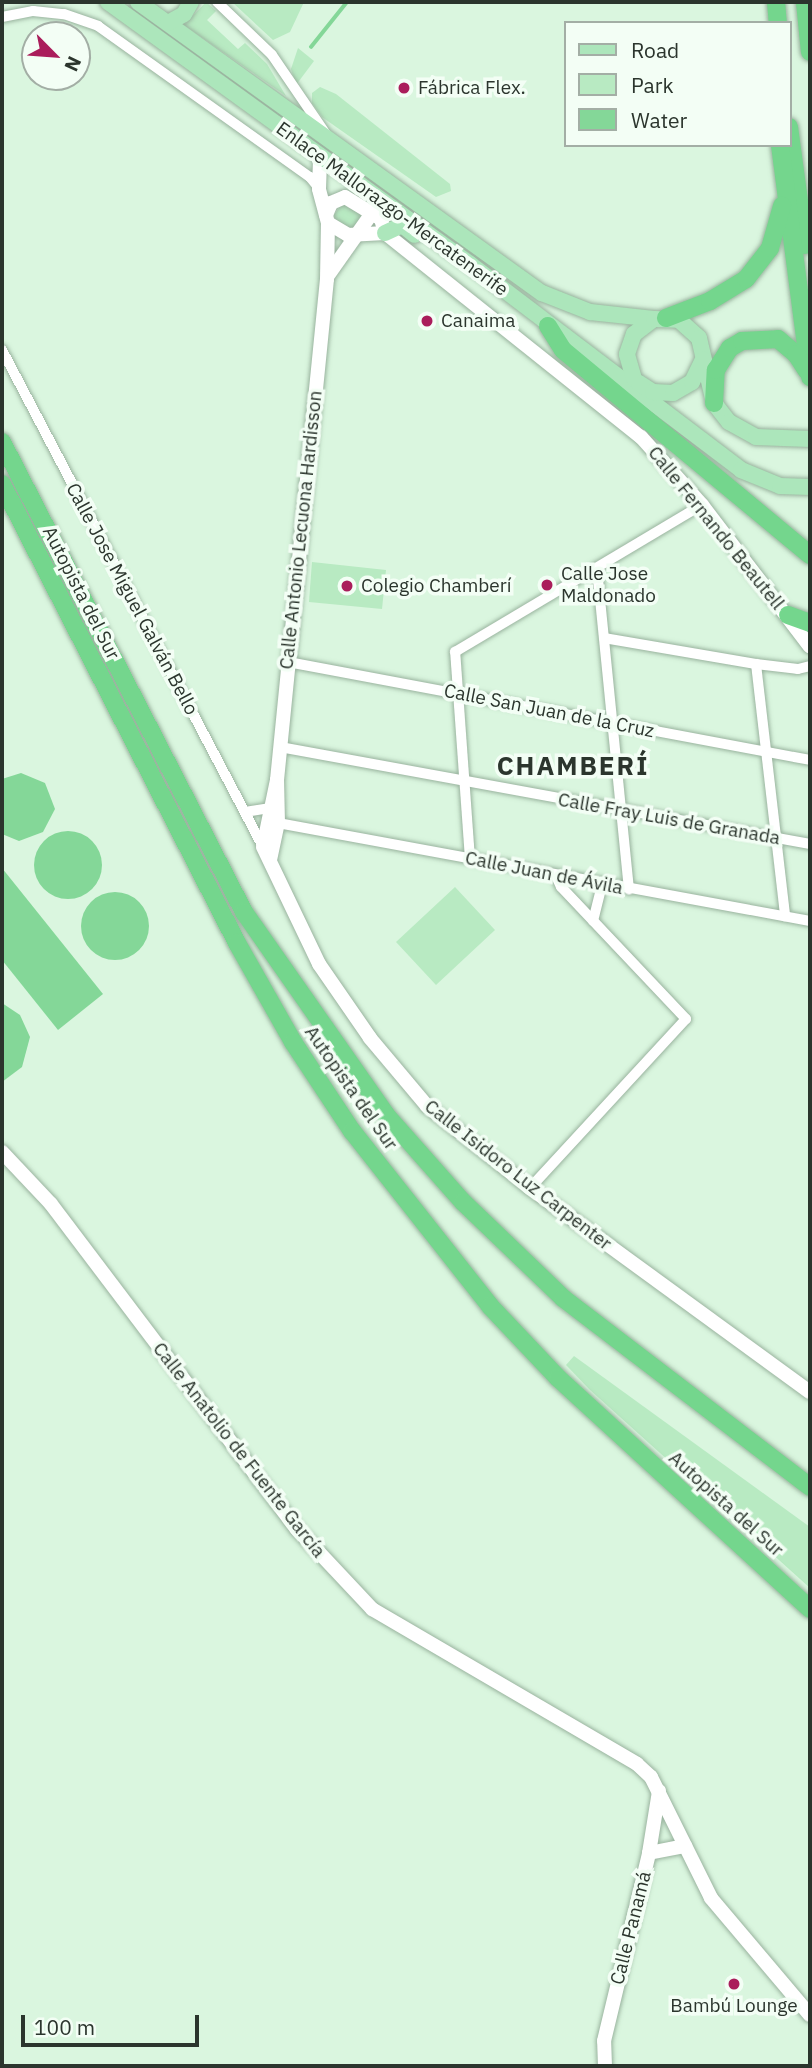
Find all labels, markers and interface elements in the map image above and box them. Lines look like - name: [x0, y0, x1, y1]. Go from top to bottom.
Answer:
- north arrow: [21, 21, 91, 91]
- legend: [564, 21, 791, 147]
- text: Road: [631, 36, 679, 64]
- text: N: [59, 53, 87, 75]
- text: Park: [631, 71, 674, 99]
- place label: Fábrica Flex.: [418, 77, 526, 99]
- marker: Fábrica Flex.: [396, 80, 412, 96]
- text: Water: [631, 106, 687, 134]
- street label: Enlace Mallorazgo-Mercatenerife: [272, 117, 512, 301]
- place label: Canaima: [441, 310, 515, 332]
- marker: Canaima: [419, 313, 435, 329]
- street label: Calle Antonio Lecuona Hardisson: [275, 389, 327, 671]
- street label: Calle Fernando Beautell: [643, 442, 789, 614]
- street label: Calle Jose Miguel Galván Bello: [61, 479, 203, 719]
- street label: Autopista del Sur: [38, 523, 124, 663]
- place label: Calle Jose Maldonado: [561, 563, 656, 607]
- place label: Colegio Chamberí: [361, 575, 511, 597]
- marker: Calle Jose Maldonado: [539, 577, 555, 593]
- marker: Colegio Chamberí: [339, 578, 355, 594]
- street label: Calle San Juan de la Cruz: [442, 679, 656, 743]
- district label: CHAMBERÍ: [498, 750, 648, 782]
- street label: Calle Fray Luis de Granada: [556, 788, 782, 850]
- street label: Calle Juan de Ávila: [463, 847, 625, 899]
- street label: Autopista del Sur: [300, 1022, 402, 1154]
- street label: Calle Isidoro Luz Carpenter: [420, 1095, 616, 1255]
- street label: Calle Anatolio de Fuente García: [148, 1338, 330, 1562]
- street label: Autopista del Sur: [664, 1447, 788, 1561]
- street label: Calle Panamá: [606, 1869, 656, 1987]
- marker: Bambú Lounge: [726, 1976, 742, 1992]
- place label: Bambú Lounge: [670, 1995, 798, 2017]
- scale bar: [24, 2002, 203, 2046]
- text: 100 m: [34, 2013, 95, 2041]

